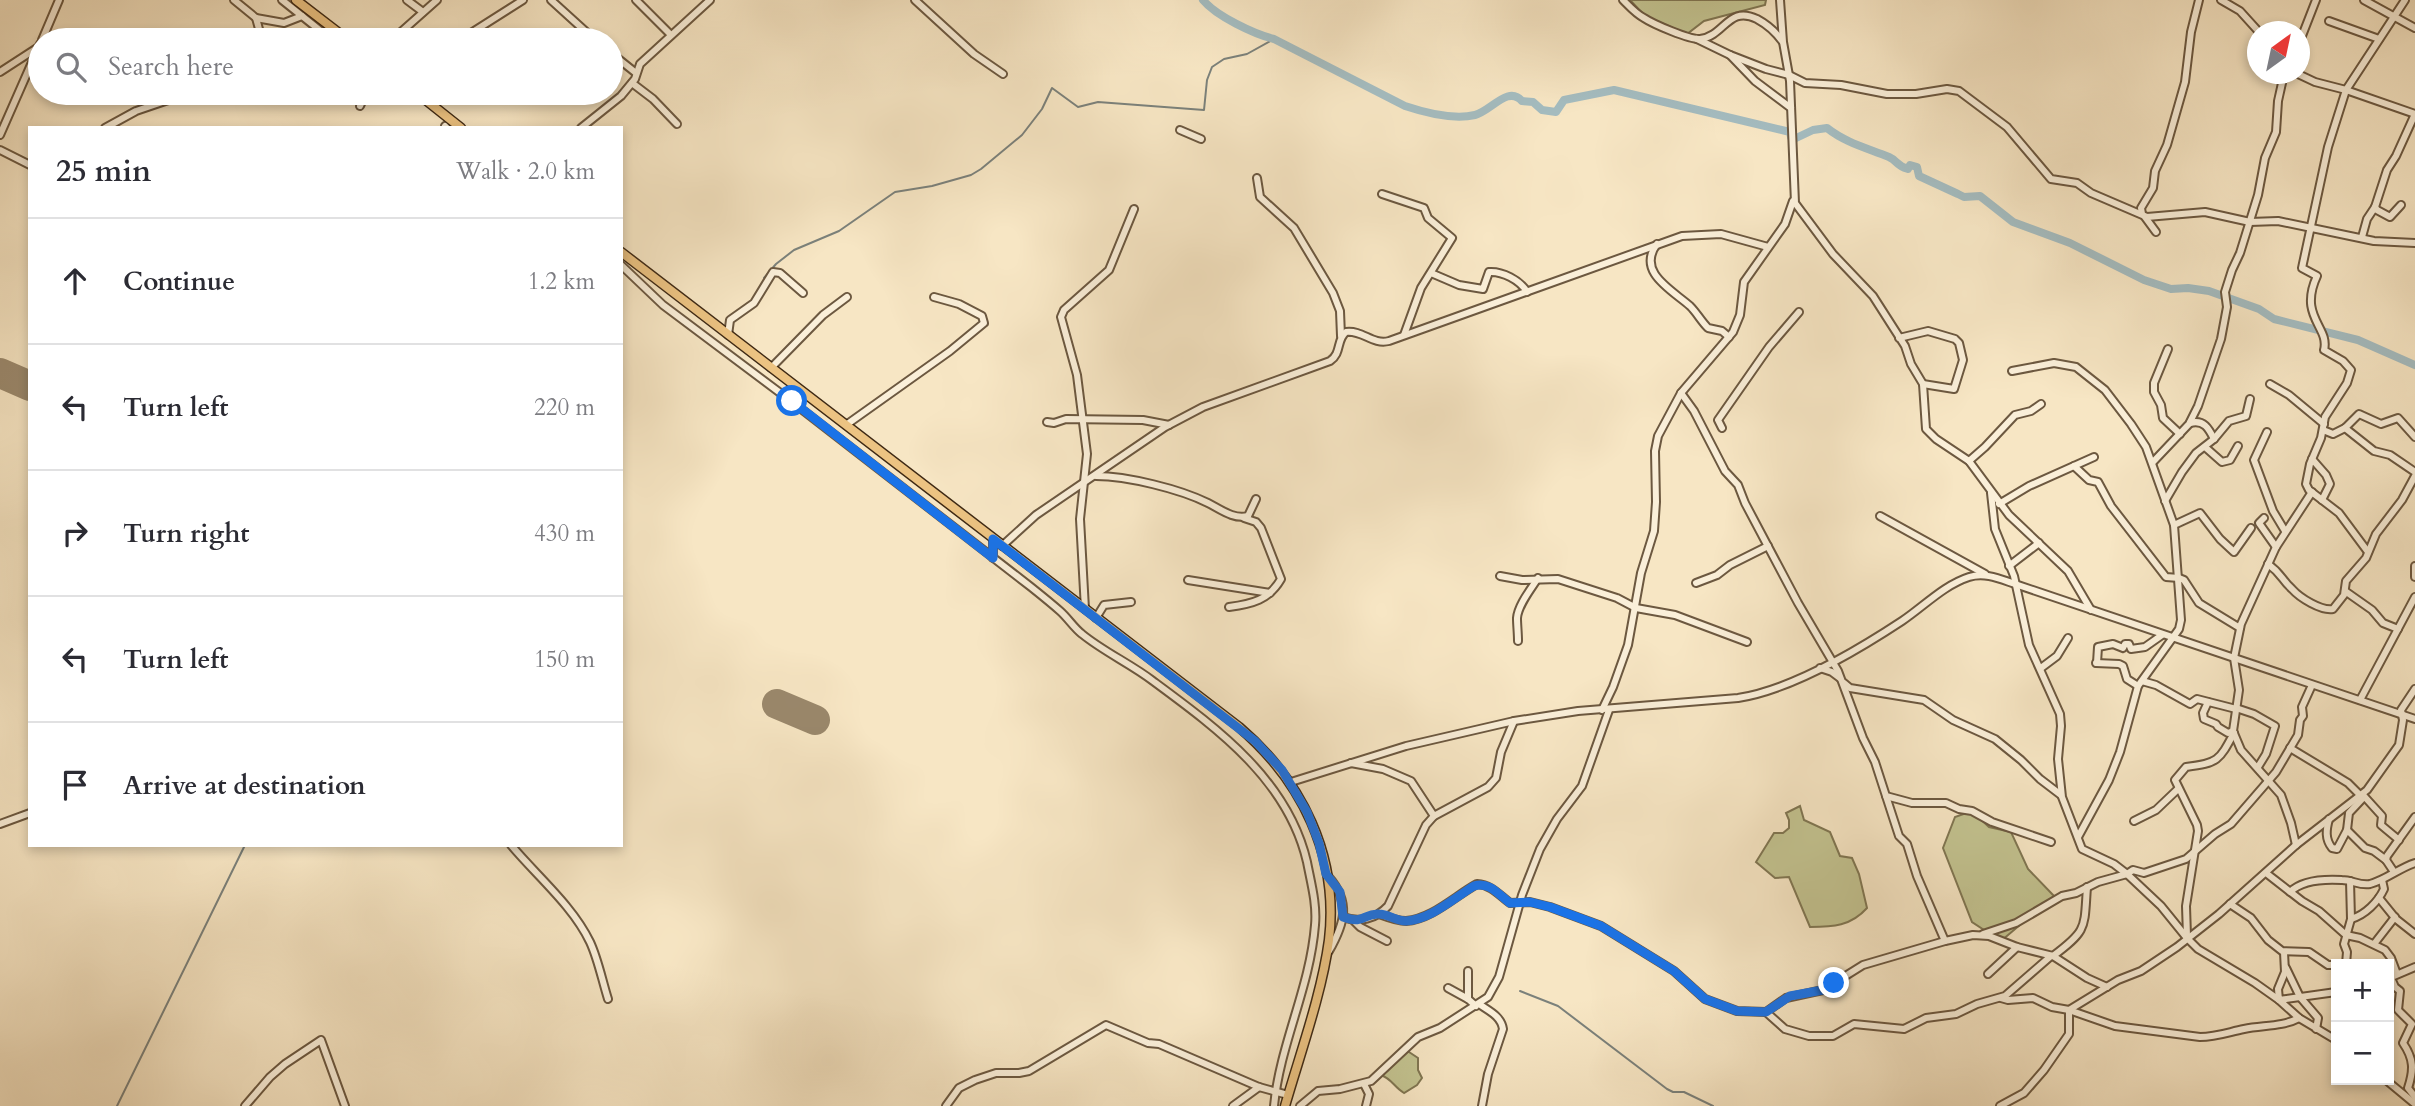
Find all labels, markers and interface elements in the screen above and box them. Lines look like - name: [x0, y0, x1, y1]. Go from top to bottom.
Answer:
- north arrow: [2247, 21, 2310, 84]
- search box: [28, 28, 623, 105]
- icon: search: [52, 48, 90, 86]
- text: Search here: [108, 49, 234, 84]
- text: 25 min: [56, 151, 151, 192]
- text: Walk · 2.0 km: [456, 156, 595, 187]
- icon: ahead: [56, 262, 94, 300]
- text: Continue: [123, 264, 235, 299]
- text: 1.2 km: [528, 266, 595, 297]
- route start: [776, 385, 807, 416]
- icon: left: [56, 388, 94, 426]
- text: Turn left: [123, 390, 228, 425]
- text: 220 m: [534, 392, 595, 423]
- icon: right: [56, 514, 94, 552]
- text: Turn right: [123, 516, 250, 551]
- text: 430 m: [534, 518, 595, 549]
- icon: left: [56, 640, 94, 678]
- text: Turn left: [123, 642, 228, 677]
- text: 150 m: [534, 644, 595, 675]
- icon: arrive: [56, 766, 94, 804]
- text: Arrive at destination: [123, 768, 366, 803]
- map controls: [2331, 959, 2394, 1085]
- button: +: [2331, 959, 2394, 1022]
- route end: [1818, 967, 1849, 998]
- button: −: [2331, 1022, 2394, 1085]

